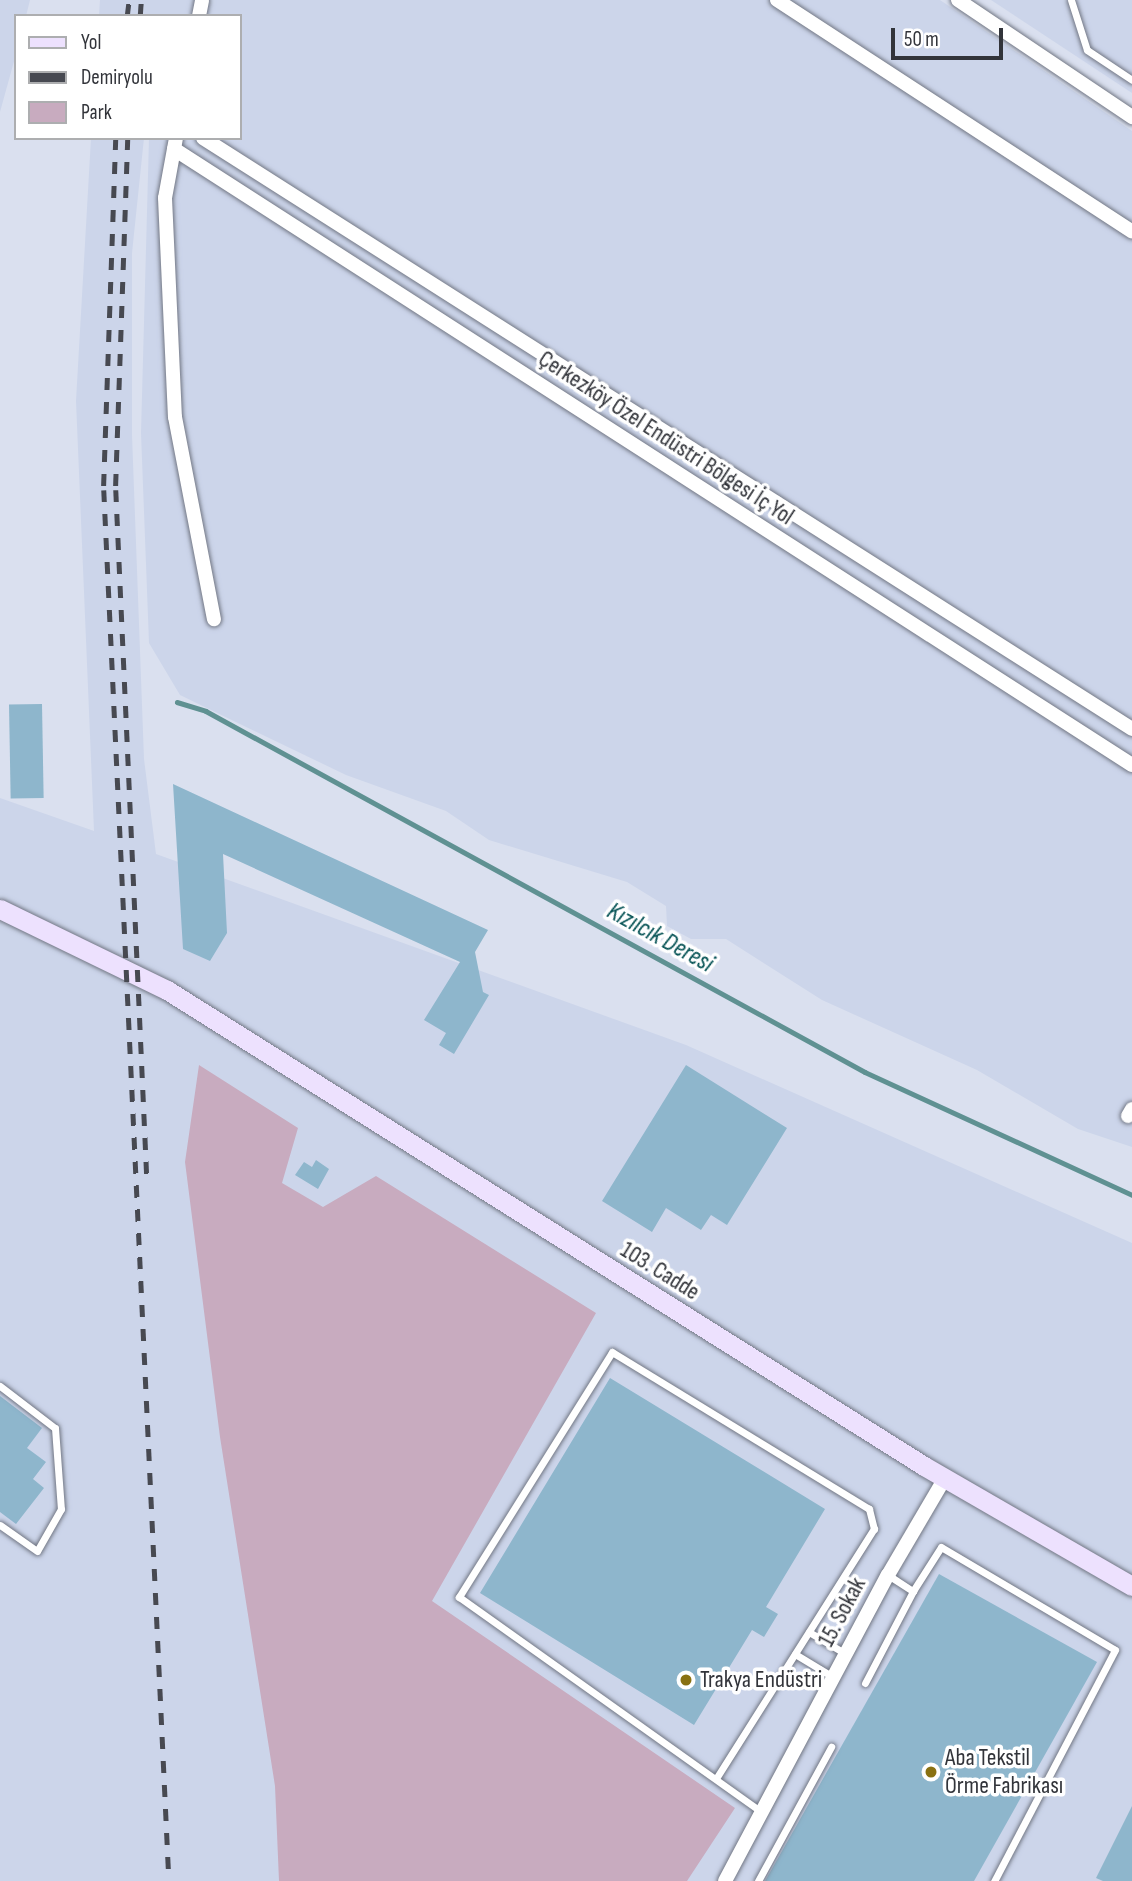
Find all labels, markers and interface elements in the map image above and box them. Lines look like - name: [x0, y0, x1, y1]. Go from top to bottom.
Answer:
- legend: [14, 14, 242, 140]
- scale bar: [894, 14, 1006, 58]
- text: 50 m: [904, 27, 939, 52]
- text: Yol: [81, 30, 101, 55]
- text: Demiryolu: [81, 65, 153, 90]
- text: Park: [81, 100, 112, 125]
- street label: Çerkezköy Özel Endüstri Bölgesi İç Yol: [533, 345, 799, 531]
- water label: Kızılcık Deresi: [601, 896, 719, 980]
- street label: 103. Cadde: [615, 1236, 705, 1306]
- street label: 15. Sokak: [812, 1573, 872, 1651]
- place label: Trakya Endüstri: [700, 1666, 822, 1694]
- marker: Trakya Endüstri: [678, 1672, 694, 1688]
- place label: Aba Tekstil Örme Fabrikası: [945, 1744, 1063, 1800]
- marker: Aba Tekstil Örme Fabrikası: [923, 1764, 939, 1780]

